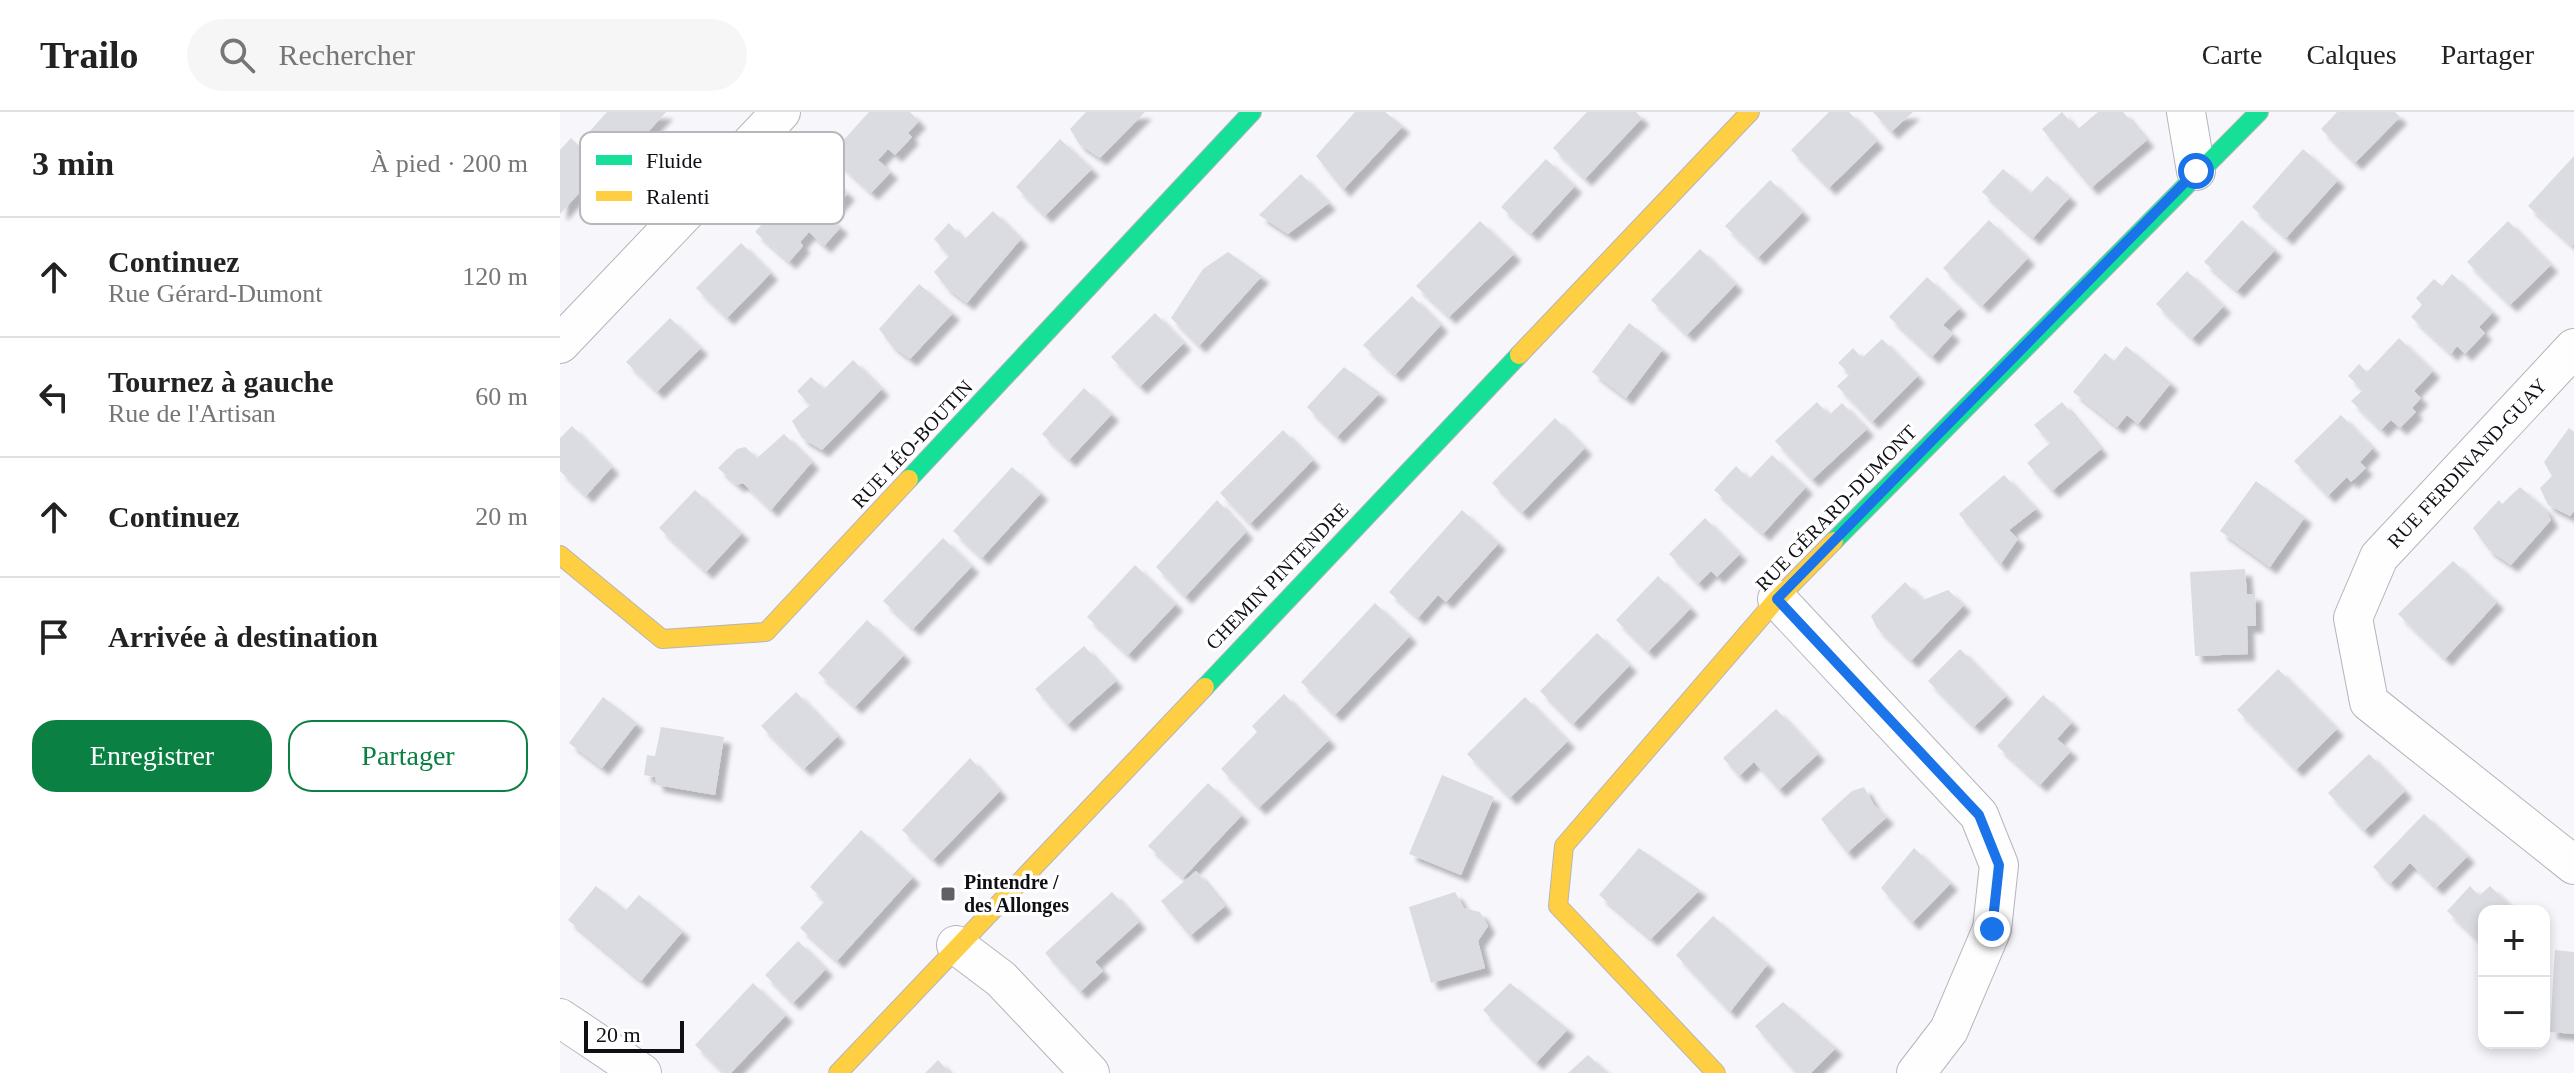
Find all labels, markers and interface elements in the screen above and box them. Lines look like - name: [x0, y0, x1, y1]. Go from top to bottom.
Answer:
- search box: [187, 19, 747, 91]
- icon: search: [215, 33, 259, 77]
- text: Trailo: [40, 34, 139, 76]
- text: Rechercher: [279, 38, 415, 71]
- text: Carte: [2202, 39, 2262, 70]
- text: Calques: [2306, 39, 2397, 70]
- text: Partager: [2441, 39, 2534, 70]
- legend: [580, 132, 844, 224]
- text: 3 min: [32, 145, 114, 182]
- text: Fluide: [646, 148, 702, 173]
- text: À pied · 200 m: [371, 149, 528, 178]
- route start: [2178, 153, 2214, 189]
- text: Ralenti: [646, 184, 710, 209]
- text: Continuez: [108, 245, 240, 278]
- icon: ahead: [32, 255, 76, 299]
- text: 120 m: [462, 262, 528, 291]
- text: Rue Gérard-Dumont: [108, 279, 322, 308]
- text: Tournez à gauche: [108, 365, 334, 398]
- street label: RUE FERDINAND-GUAY: [2383, 374, 2551, 552]
- icon: left: [32, 375, 76, 419]
- street label: RUE LÉO-BOUTIN: [847, 376, 977, 512]
- text: 60 m: [475, 382, 528, 411]
- text: Rue de l'Artisan: [108, 399, 276, 428]
- street label: RUE GÉRARD-DUMONT: [1751, 421, 1921, 595]
- icon: ahead: [32, 495, 76, 539]
- street label: CHEMIN PINTENDRE: [1201, 498, 1353, 654]
- text: Continuez: [108, 500, 240, 533]
- text: 20 m: [475, 502, 528, 531]
- icon: arrive: [32, 615, 76, 659]
- text: Arrivée à destination: [108, 620, 378, 653]
- button: Enregistrer: [32, 720, 272, 792]
- button: Partager: [288, 720, 528, 792]
- place label: Pintendre / des Allonges: [964, 871, 1069, 917]
- marker: Pintendre / des Allonges: [939, 885, 957, 903]
- map controls: [2478, 905, 2550, 1049]
- button: +: [2478, 905, 2550, 977]
- route end: [1974, 911, 2010, 947]
- button: −: [2478, 977, 2550, 1049]
- scale bar: [584, 1017, 684, 1053]
- text: 20 m: [596, 1022, 641, 1047]

